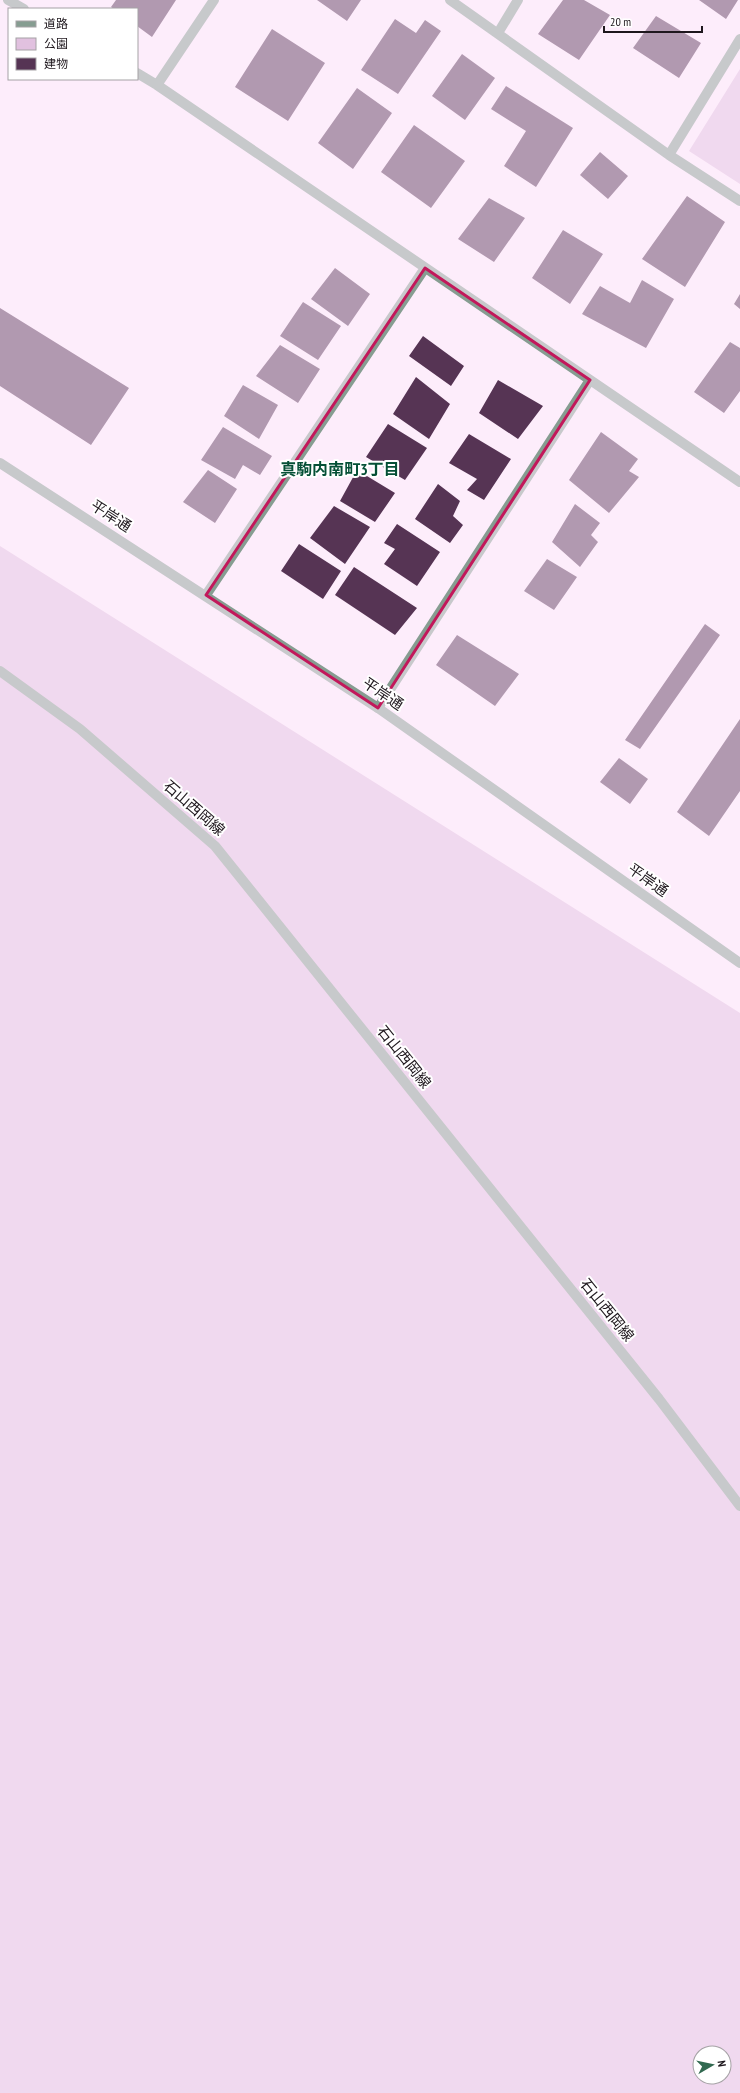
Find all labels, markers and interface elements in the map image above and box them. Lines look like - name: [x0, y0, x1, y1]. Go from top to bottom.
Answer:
- legend: [8, 8, 138, 80]
- scale bar: [604, 8, 702, 34]
- text: 20 m: [610, 14, 631, 29]
- text: 道路: [44, 16, 68, 31]
- text: 公園: [44, 36, 68, 51]
- text: 建物: [44, 56, 68, 71]
- district label: 真駒内南町3丁目: [280, 459, 400, 479]
- street label: 平岸通: [87, 495, 135, 536]
- street label: 平岸通: [359, 673, 407, 714]
- street label: 石山西岡線: [160, 776, 229, 839]
- street label: 平岸通: [624, 859, 672, 900]
- street label: 石山西岡線: [373, 1022, 435, 1092]
- street label: 石山西岡線: [576, 1275, 638, 1345]
- north arrow: [692, 2045, 732, 2085]
- text: N: [714, 2059, 729, 2068]

